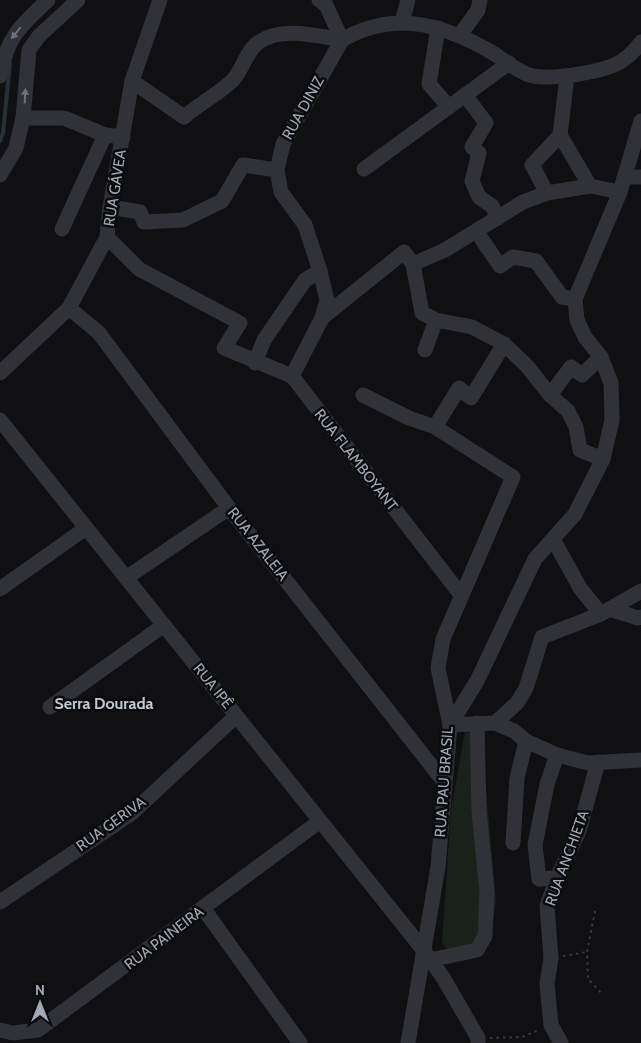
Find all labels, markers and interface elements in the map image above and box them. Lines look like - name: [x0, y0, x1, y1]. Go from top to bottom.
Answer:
- one-way arrow: [10, 26, 21, 39]
- street label: RUA DINIZ: [278, 73, 328, 143]
- one-way arrow: [21, 88, 29, 104]
- street label: RUA GÁVEA: [99, 147, 130, 228]
- street label: RUA FLAMBOYANT: [311, 405, 401, 515]
- street label: RUA AZALEIA: [224, 504, 293, 585]
- street label: RUA IPÊ: [189, 659, 237, 712]
- district label: Serra Dourada: [54, 694, 154, 713]
- street label: RUA PAU BRASIL: [431, 726, 457, 838]
- street label: RUA GERIVA: [73, 792, 150, 855]
- street label: RUA ANCHIETA: [541, 807, 593, 908]
- street label: RUA PAINEIRA: [121, 902, 208, 974]
- north arrow: [15, 978, 65, 1028]
- text: N: [35, 981, 45, 999]

